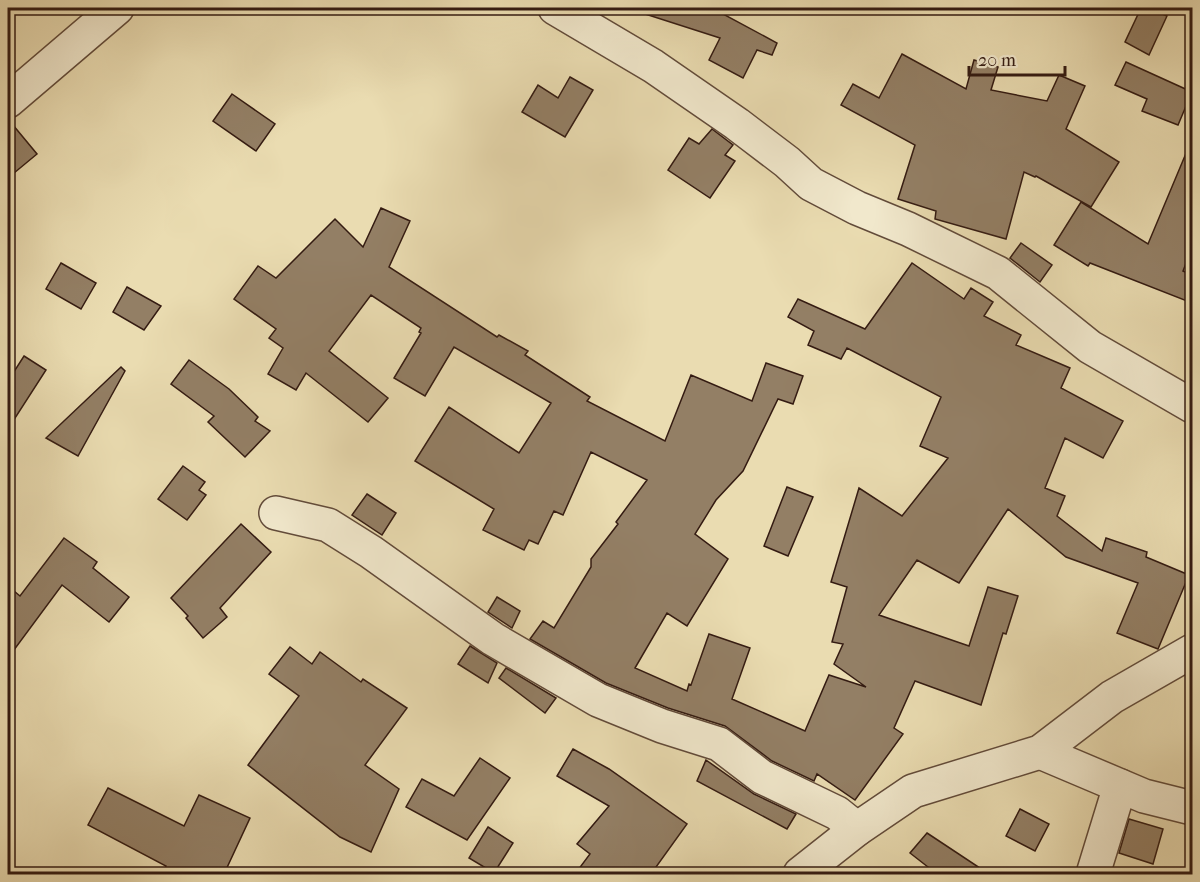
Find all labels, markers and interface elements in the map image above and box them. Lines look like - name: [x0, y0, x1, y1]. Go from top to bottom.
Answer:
- scale bar: [969, 39, 1065, 77]
- text: 20 m: [978, 50, 1016, 71]

